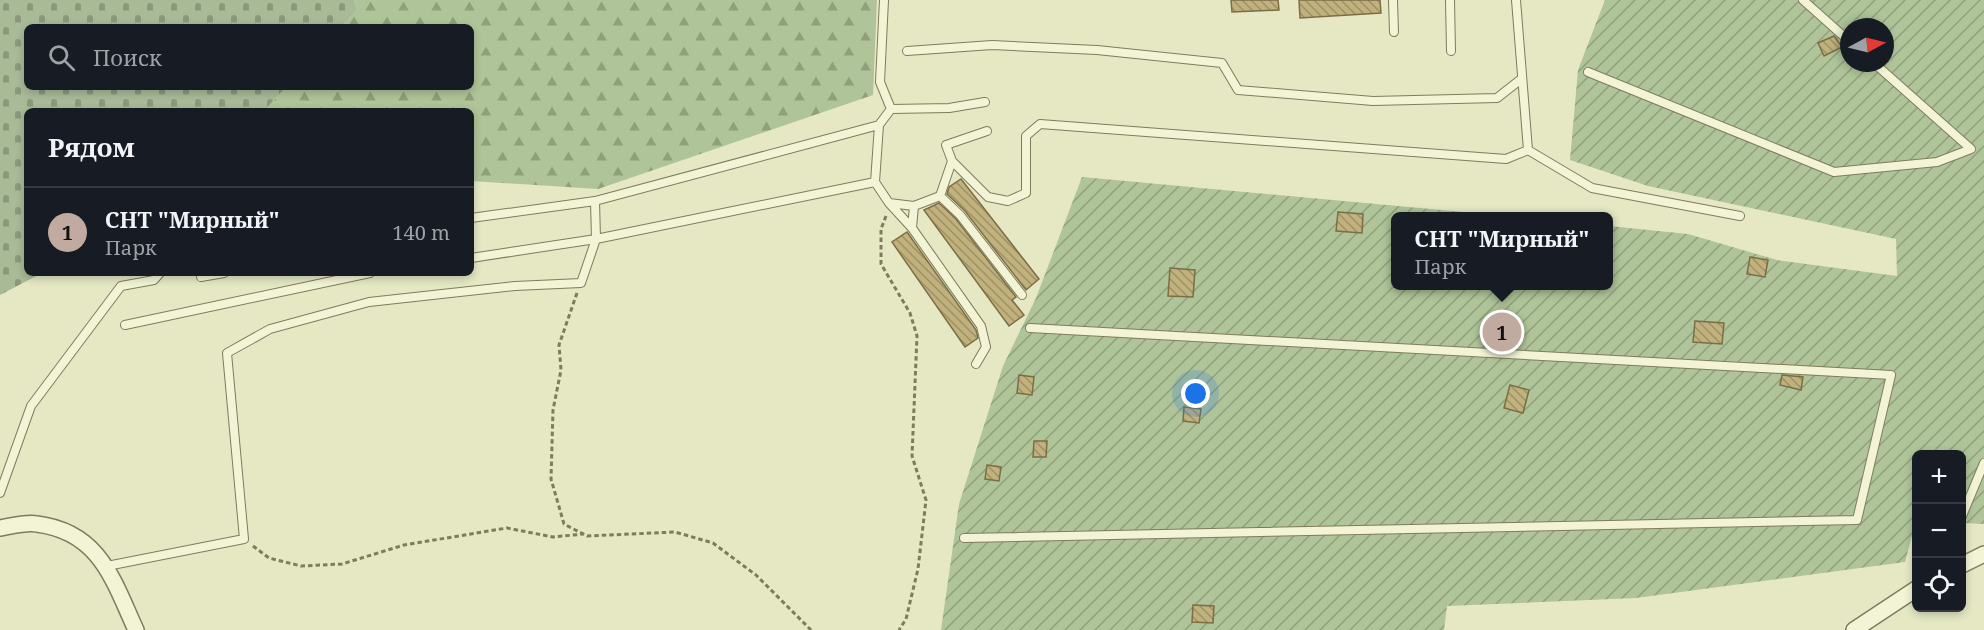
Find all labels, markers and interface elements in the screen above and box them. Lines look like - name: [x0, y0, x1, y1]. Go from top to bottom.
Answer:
- north arrow: [1840, 18, 1894, 72]
- search box: [24, 24, 474, 90]
- icon: search: [45, 41, 78, 74]
- text: Поиск: [93, 42, 162, 72]
- text: Рядом: [48, 129, 135, 165]
- text: СНТ "Мирный": [105, 204, 280, 234]
- popup: [1391, 212, 1613, 290]
- text: 1: [62, 219, 73, 246]
- text: 140 m: [392, 219, 450, 246]
- text: СНТ "Мирный": [1415, 223, 1589, 253]
- text: Парк: [105, 234, 157, 261]
- text: Парк: [1415, 253, 1466, 280]
- pin: 1: [1482, 310, 1522, 354]
- your location: [1181, 379, 1210, 408]
- map controls: [1912, 450, 1966, 612]
- button: +: [1912, 450, 1966, 504]
- button: −: [1912, 504, 1966, 558]
- button: locate: [1912, 558, 1966, 612]

